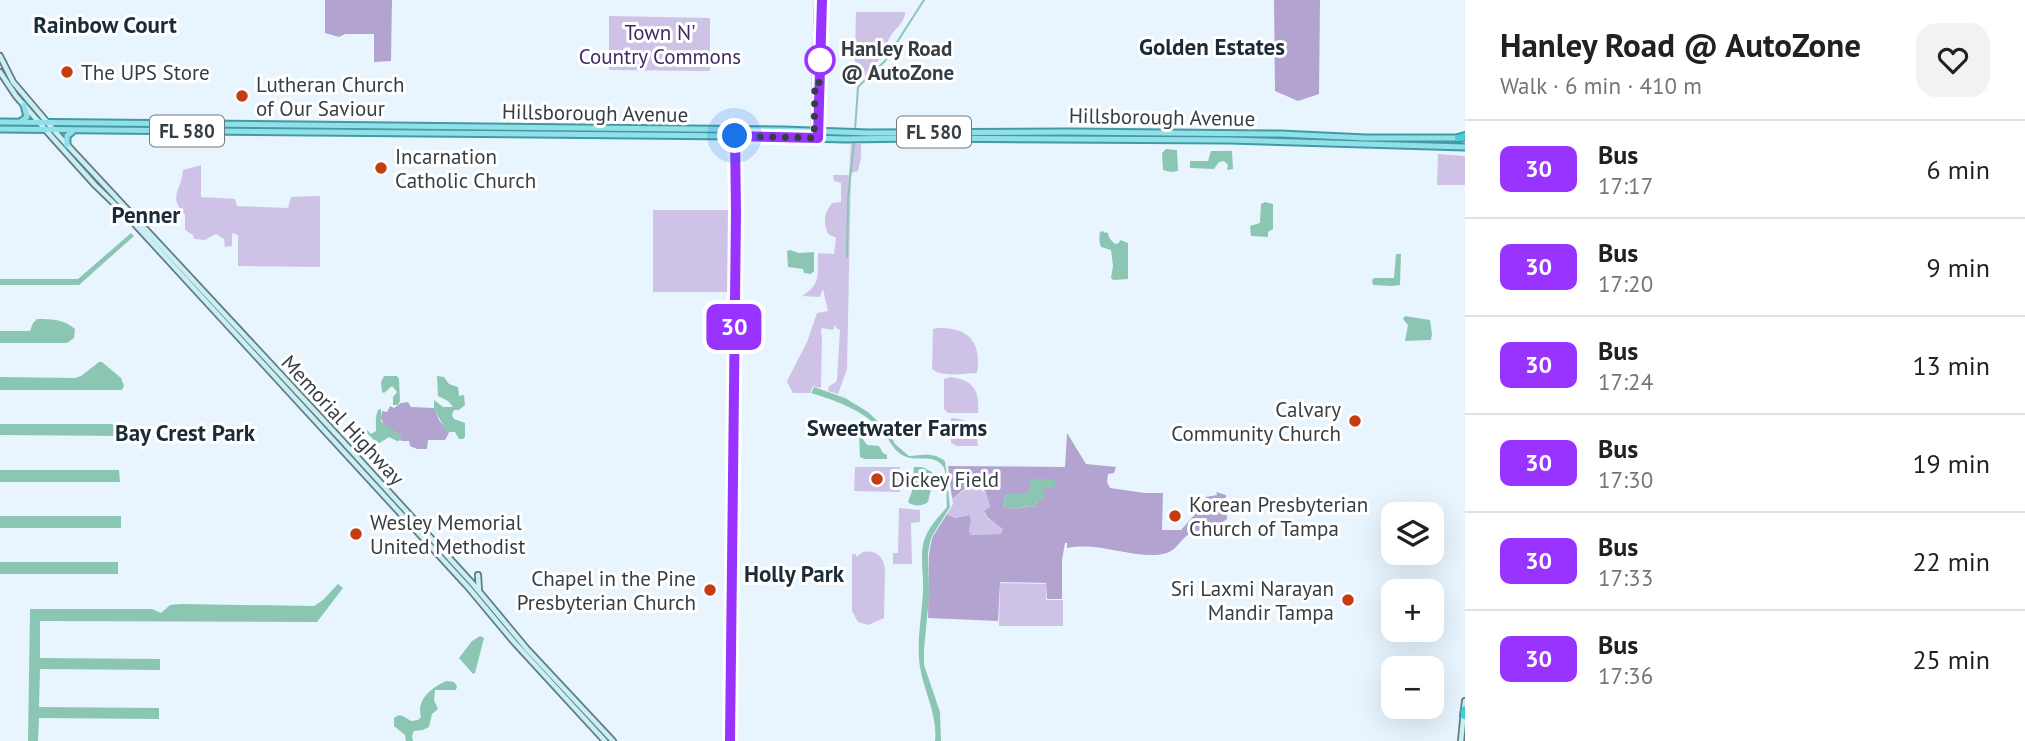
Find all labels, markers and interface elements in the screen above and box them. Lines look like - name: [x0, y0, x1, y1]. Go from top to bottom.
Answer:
- district label: Rainbow Court: [33, 10, 177, 39]
- park label: Town N' Country Commons: [579, 19, 741, 70]
- text: Hanley Road @ AutoZone: [1500, 23, 1861, 66]
- button: heart: [1916, 23, 1990, 97]
- district label: Golden Estates: [1139, 32, 1285, 61]
- place label: Hanley Road @ AutoZone: [841, 35, 954, 86]
- marker: Hanley Road @ AutoZone: [805, 45, 835, 75]
- place label: The UPS Store: [81, 59, 210, 86]
- marker: The UPS Store: [59, 64, 75, 80]
- place label: Lutheran Church of Our Saviour: [256, 71, 405, 122]
- text: Walk · 6 min · 410 m: [1500, 71, 1702, 100]
- marker: Lutheran Church of Our Saviour: [234, 88, 250, 104]
- street label: Hillsborough Avenue: [502, 98, 688, 128]
- street label: Hillsborough Avenue: [1069, 102, 1255, 132]
- road number: FL 580: [150, 116, 224, 146]
- road number: FL 580: [897, 116, 971, 148]
- your location: [717, 118, 752, 153]
- text: Bus: [1598, 138, 1638, 171]
- place label: Incarnation Catholic Church: [395, 143, 536, 194]
- text: 30: [1525, 153, 1552, 184]
- text: 6 min: [1927, 153, 1990, 186]
- marker: Incarnation Catholic Church: [373, 160, 389, 176]
- text: 17:17: [1598, 171, 1653, 200]
- district label: Penner: [112, 200, 181, 229]
- text: Bus: [1598, 236, 1638, 269]
- text: 30: [1525, 251, 1552, 282]
- text: 9 min: [1927, 251, 1990, 284]
- text: 17:20: [1598, 269, 1653, 298]
- line badge: 30: [702, 304, 766, 350]
- text: 30: [720, 311, 748, 342]
- text: Bus: [1598, 334, 1638, 367]
- street label: Memorial Highway: [276, 349, 411, 491]
- text: 30: [1525, 349, 1552, 380]
- text: 13 min: [1912, 349, 1990, 382]
- text: 17:24: [1598, 367, 1653, 396]
- place label: Calvary Community Church: [1171, 396, 1341, 447]
- district label: Sweetwater Farms: [807, 413, 987, 442]
- marker: Calvary Community Church: [1347, 413, 1363, 429]
- district label: Bay Crest Park: [115, 418, 256, 447]
- text: Bus: [1598, 432, 1638, 465]
- text: 30: [1525, 447, 1552, 478]
- text: 19 min: [1912, 447, 1990, 480]
- text: 17:30: [1598, 465, 1653, 494]
- place label: Dickey Field: [891, 466, 999, 493]
- marker: Dickey Field: [869, 471, 885, 487]
- place label: Korean Presbyterian Church of Tampa: [1189, 491, 1368, 542]
- map controls: [1381, 502, 1444, 719]
- button: layers: [1381, 502, 1444, 565]
- marker: Korean Presbyterian Church of Tampa: [1167, 508, 1183, 524]
- place label: Wesley Memorial United Methodist: [370, 509, 525, 560]
- marker: Wesley Memorial United Methodist: [348, 526, 364, 542]
- text: Bus: [1598, 530, 1638, 563]
- text: 30: [1525, 545, 1552, 576]
- text: 22 min: [1912, 545, 1990, 578]
- district label: Holly Park: [744, 559, 845, 588]
- text: 17:33: [1598, 563, 1653, 592]
- place label: Chapel in the Pine Presbyterian Church: [517, 565, 696, 616]
- place label: Sri Laxmi Narayan Mandir Tampa: [1171, 575, 1334, 626]
- button: +: [1381, 579, 1444, 642]
- marker: Chapel in the Pine Presbyterian Church: [702, 582, 718, 598]
- marker: Sri Laxmi Narayan Mandir Tampa: [1340, 592, 1356, 608]
- text: Bus: [1598, 628, 1638, 661]
- text: 30: [1525, 643, 1552, 674]
- text: 25 min: [1912, 643, 1990, 676]
- button: −: [1381, 656, 1444, 719]
- text: 17:36: [1598, 661, 1653, 690]

